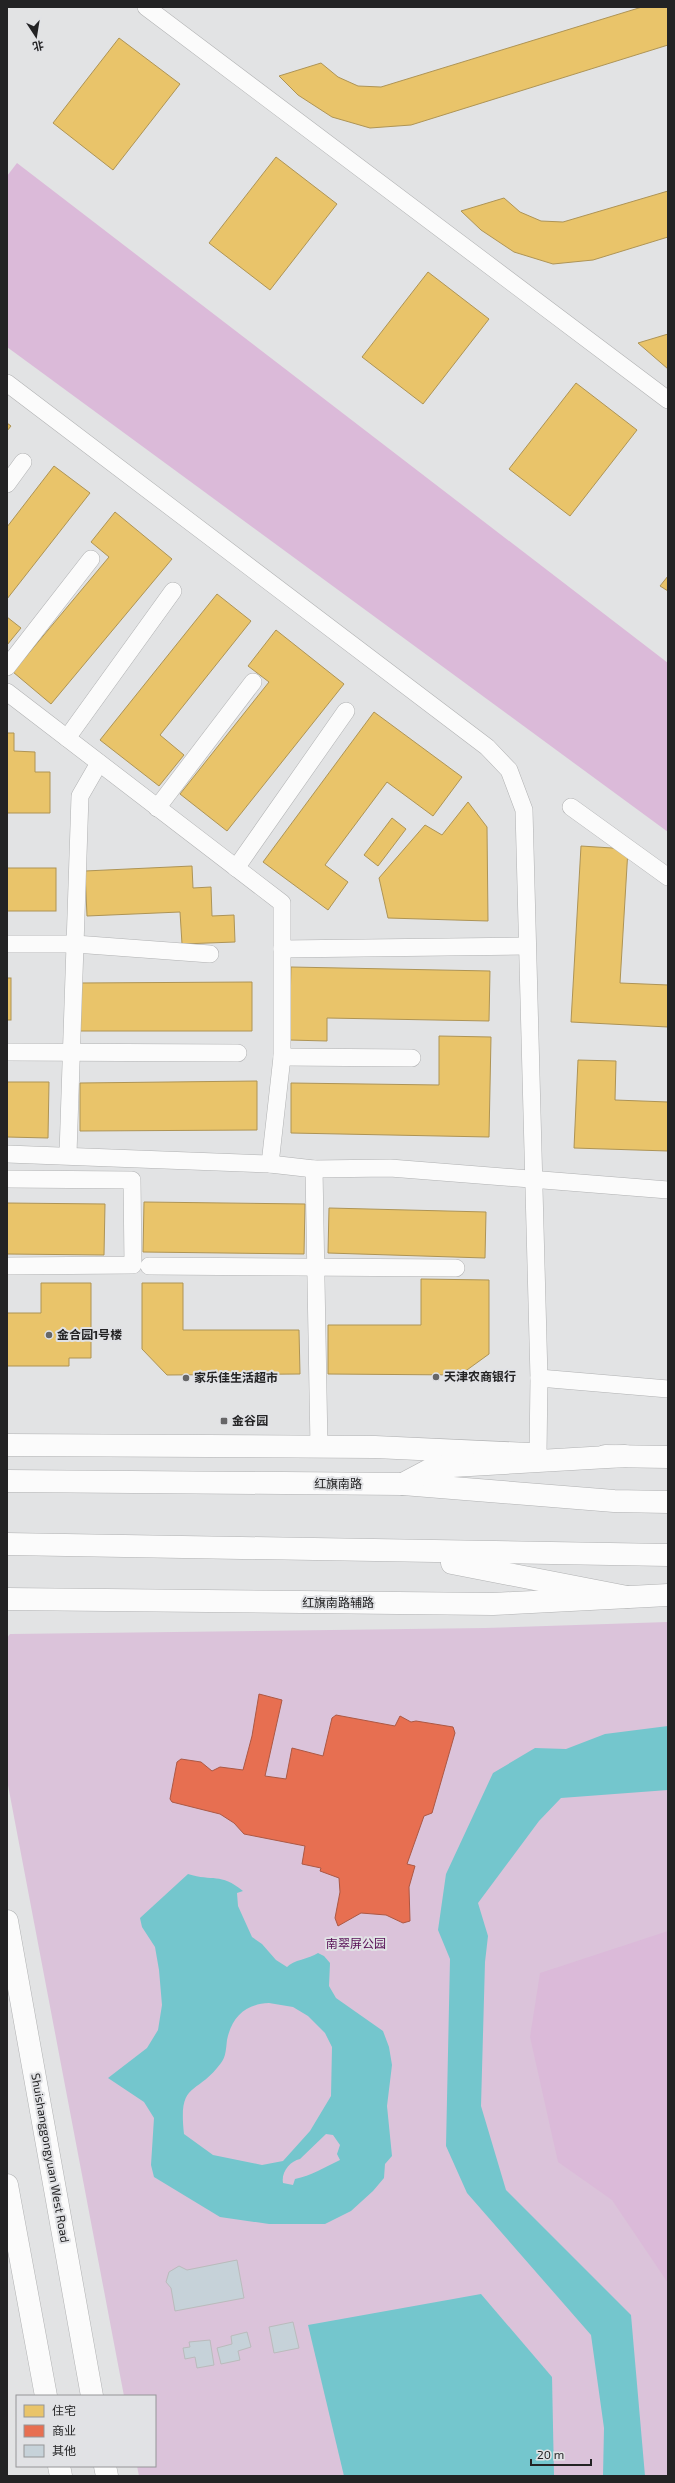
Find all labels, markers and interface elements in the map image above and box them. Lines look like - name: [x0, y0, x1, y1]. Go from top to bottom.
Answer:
- north arrow: [16, 16, 56, 56]
- text: 北: [31, 39, 45, 54]
- place label: 金合园1号楼: [57, 1327, 122, 1341]
- marker: 金合园1号楼: [44, 1330, 54, 1340]
- place label: 天津农商银行: [444, 1369, 516, 1383]
- place label: 家乐佳生活超市: [194, 1370, 278, 1384]
- marker: 天津农商银行: [431, 1372, 441, 1382]
- marker: 家乐佳生活超市: [181, 1373, 191, 1383]
- place label: 金谷园: [232, 1413, 268, 1427]
- marker: 金谷园: [219, 1416, 229, 1426]
- street label: 红旗南路: [314, 1476, 362, 1490]
- street label: 红旗南路辅路: [302, 1595, 374, 1609]
- park label: 南翠屏公园: [326, 1936, 386, 1950]
- street label: Shuishanggongyuan West Road: [29, 2072, 73, 2244]
- legend: [16, 2395, 156, 2467]
- text: 住宅: [52, 2403, 76, 2417]
- text: 商业: [52, 2423, 76, 2437]
- scale bar: [531, 2441, 591, 2467]
- text: 其他: [52, 2443, 76, 2457]
- text: 20 m: [537, 2447, 564, 2461]

